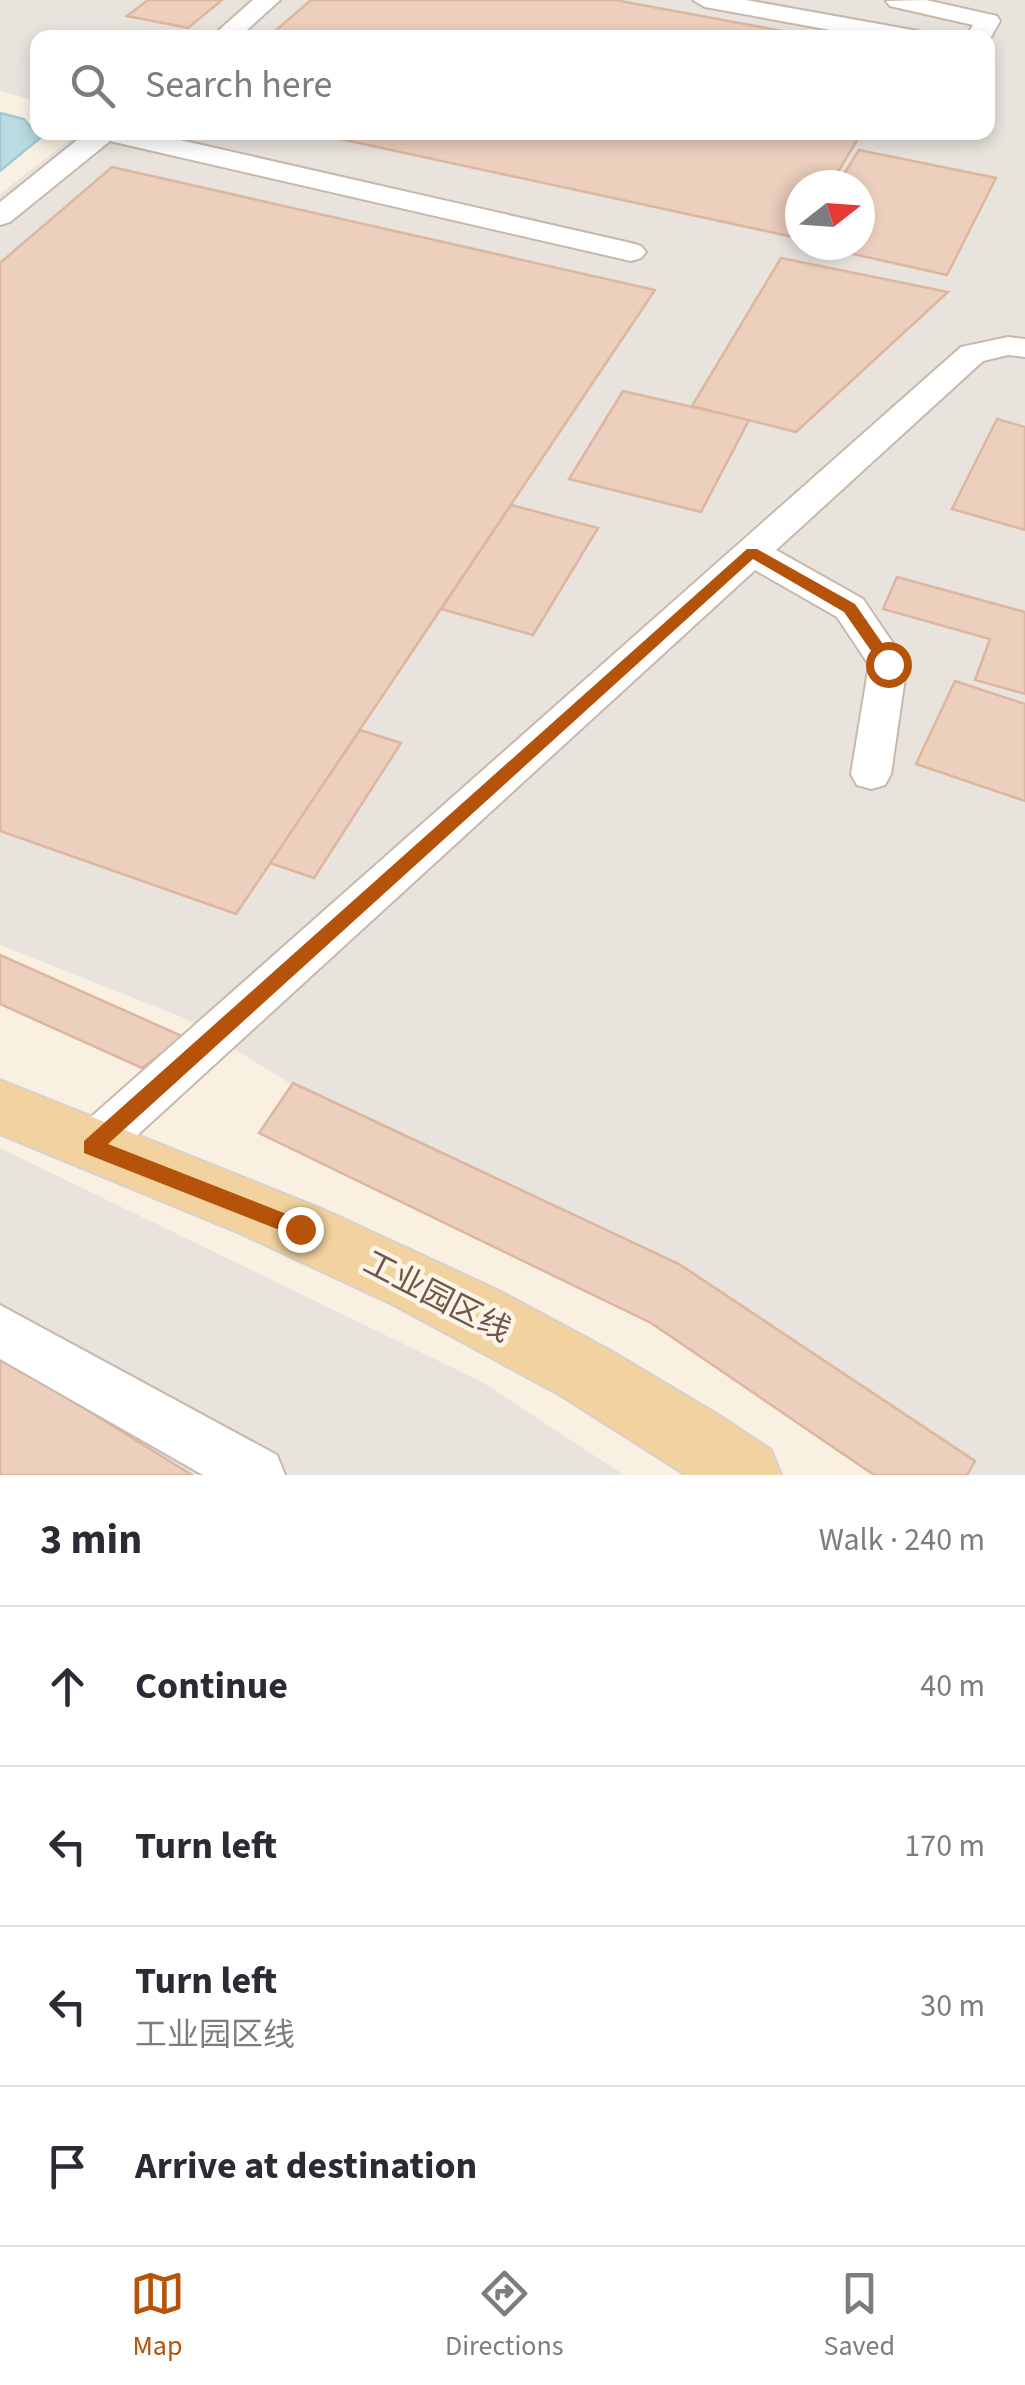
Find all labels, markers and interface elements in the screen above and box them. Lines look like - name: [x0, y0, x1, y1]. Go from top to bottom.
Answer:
- search box: [30, 30, 995, 140]
- icon: search: [65, 58, 120, 113]
- text: Search here: [145, 58, 332, 112]
- north arrow: [785, 170, 875, 260]
- route start: [866, 642, 912, 688]
- route end: [278, 1207, 324, 1253]
- street label: 工业园区线: [355, 1240, 519, 1354]
- text: 3 min: [40, 1510, 142, 1570]
- text: Walk · 240 m: [819, 1517, 985, 1563]
- icon: ahead: [40, 1659, 95, 1714]
- text: Continue: [135, 1659, 288, 1713]
- text: 40 m: [920, 1663, 985, 1709]
- icon: left: [40, 1819, 95, 1874]
- text: Turn left: [135, 1819, 277, 1873]
- text: 170 m: [904, 1823, 985, 1869]
- text: Turn left: [135, 1954, 277, 2008]
- icon: left: [40, 1979, 95, 2034]
- text: 30 m: [920, 1983, 985, 2029]
- text: 工业园区线: [135, 2012, 295, 2058]
- icon: arrive: [40, 2139, 95, 2194]
- text: Arrive at destination: [135, 2139, 477, 2193]
- tab: Map: [130, 2266, 185, 2366]
- tab: Directions: [445, 2266, 564, 2366]
- tab: Saved: [824, 2266, 895, 2366]

